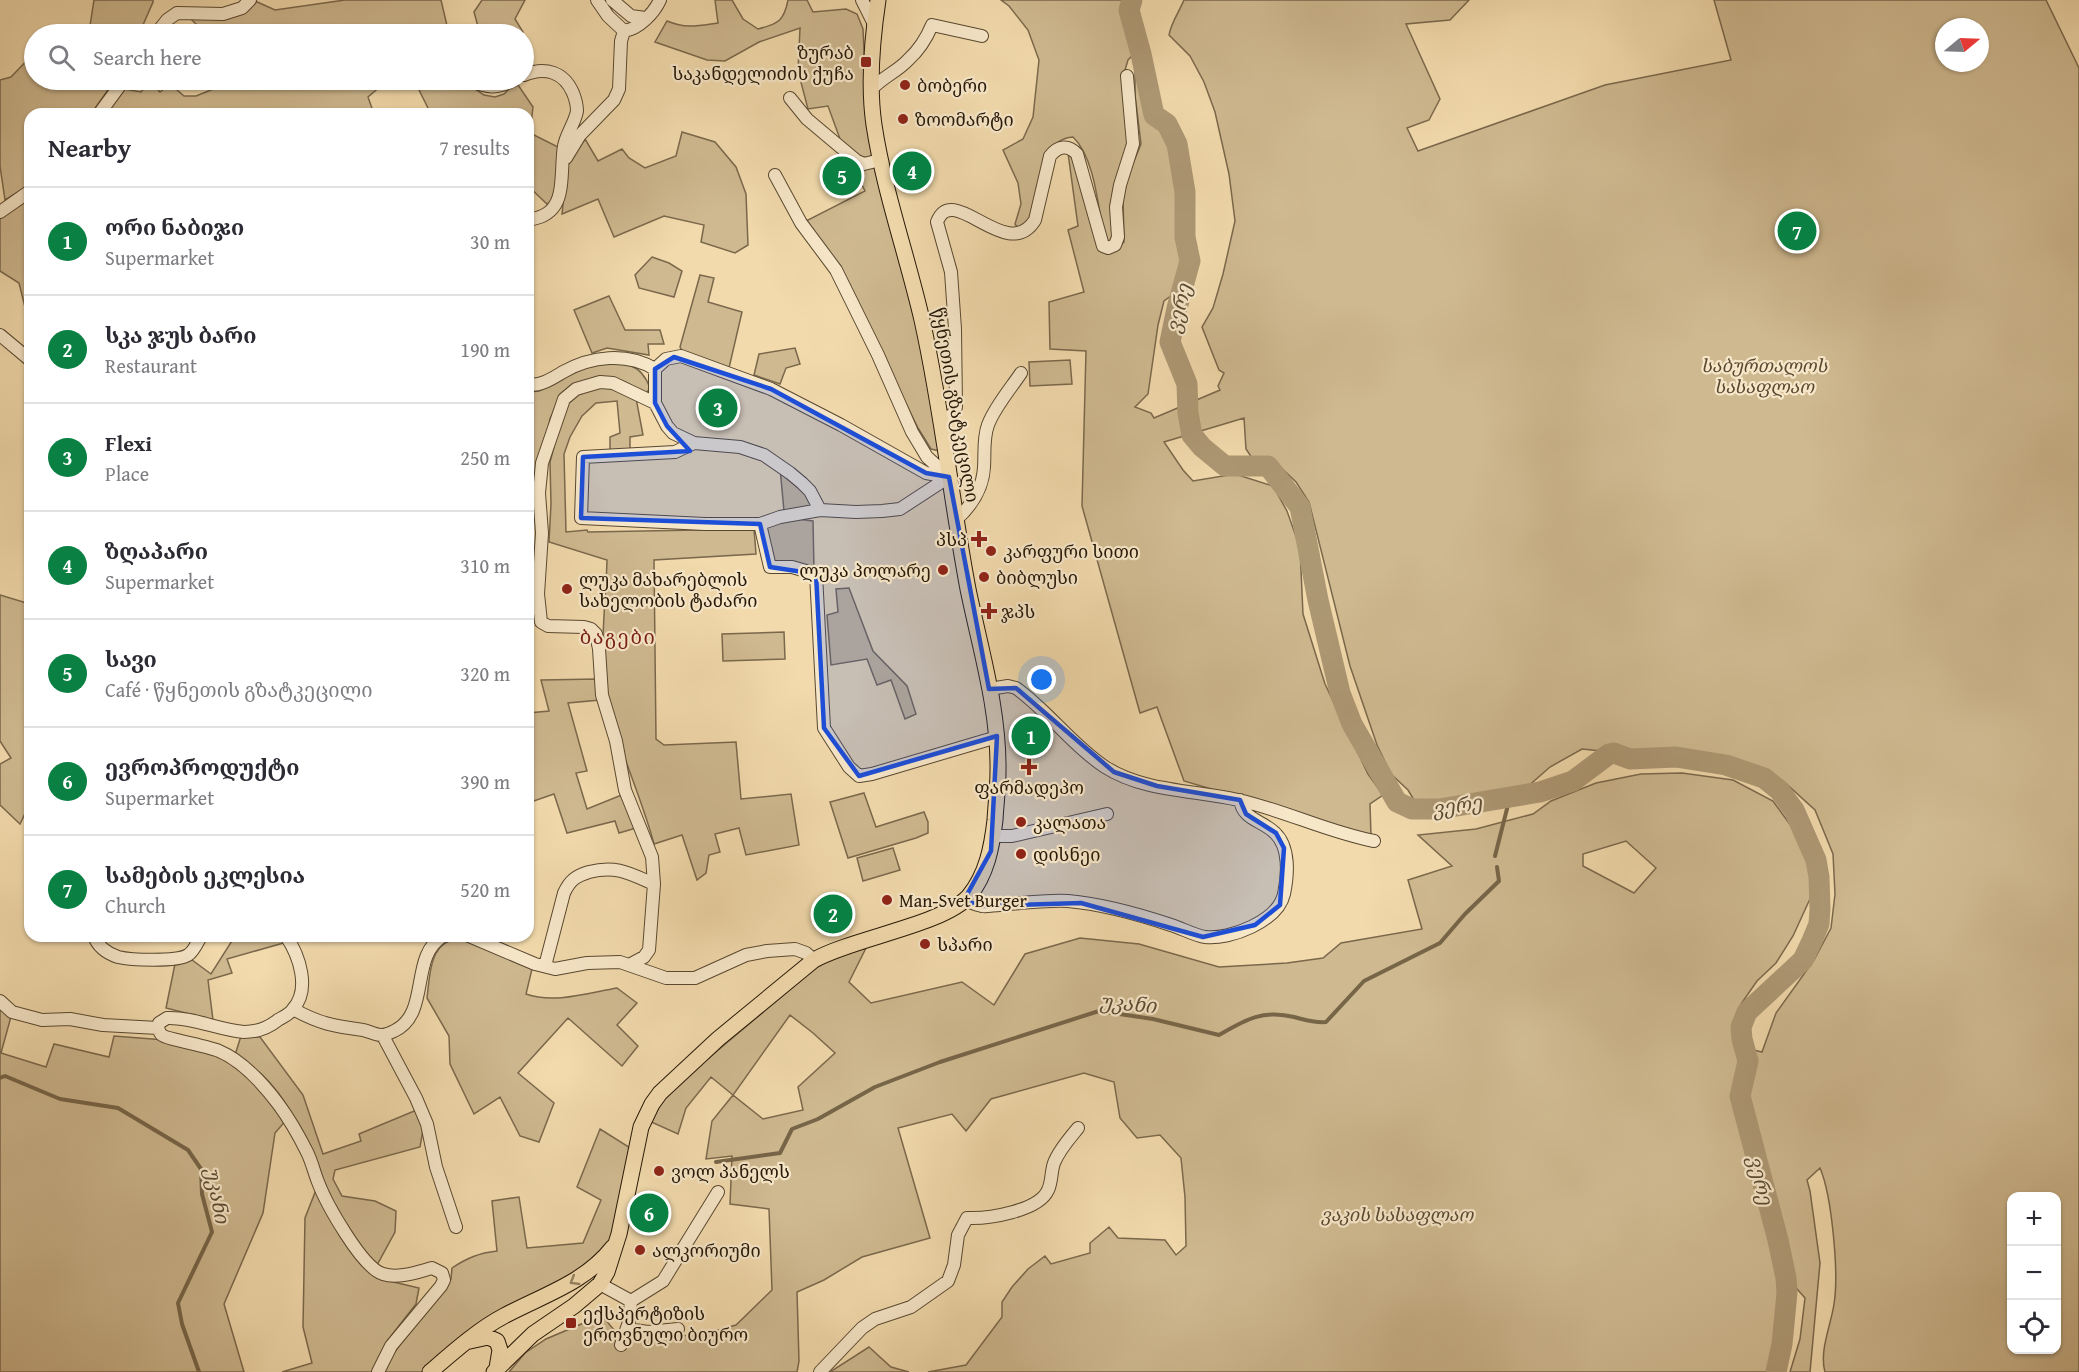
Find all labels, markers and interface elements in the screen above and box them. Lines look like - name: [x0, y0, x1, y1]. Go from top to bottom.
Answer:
- north arrow: [1935, 18, 1989, 72]
- search box: [24, 24, 534, 90]
- place label: ზურაბ საკანდელიძის ქუჩა: [672, 39, 854, 87]
- icon: search: [45, 41, 78, 74]
- text: Search here: [93, 41, 202, 73]
- marker: ზურაბ საკანდელიძის ქუჩა: [859, 55, 873, 69]
- place label: ბობერი: [917, 72, 987, 99]
- marker: ბობერი: [898, 78, 912, 92]
- place label: ზოომარტი: [915, 106, 1014, 133]
- marker: ზოომარტი: [896, 112, 910, 126]
- text: Nearby: [48, 128, 131, 167]
- text: 7 results: [439, 133, 510, 162]
- pin: 4: [892, 148, 932, 194]
- pin: 5: [822, 154, 862, 198]
- pin: 7: [1778, 208, 1816, 254]
- text: ორი ნაბიჯი: [105, 211, 244, 243]
- text: 1: [62, 227, 73, 256]
- text: 30 m: [470, 227, 510, 256]
- text: Supermarket: [105, 243, 214, 272]
- water label: ვერე: [1158, 280, 1198, 336]
- street label: წყნეთის გზატკეცილი: [926, 305, 986, 505]
- text: სკა ჯუს ბარი: [105, 319, 256, 351]
- text: 2: [62, 335, 73, 364]
- text: 190 m: [460, 335, 510, 364]
- text: Restaurant: [105, 351, 197, 380]
- park label: საბურთალოს სასაფლაო: [1701, 352, 1828, 400]
- pin: 3: [698, 386, 738, 430]
- text: Flexi: [105, 427, 152, 459]
- text: 3: [62, 443, 73, 472]
- text: 250 m: [460, 443, 510, 472]
- text: Place: [105, 459, 149, 488]
- place label: პსპ: [936, 526, 967, 553]
- marker: პსპ: [972, 532, 986, 546]
- text: ზღაპარი: [105, 535, 208, 567]
- place label: კარფური სითი: [1003, 538, 1139, 565]
- marker: კარფური სითი: [984, 544, 998, 558]
- text: 4: [62, 551, 73, 580]
- text: 310 m: [460, 551, 510, 580]
- place label: ლუკა პოლარე: [799, 557, 931, 584]
- marker: ლუკა პოლარე: [936, 563, 950, 577]
- place label: ბიბლუსი: [996, 564, 1078, 591]
- place label: ლუკა მახარებლის სახელობის ტაძარი: [579, 566, 758, 614]
- text: Supermarket: [105, 567, 214, 596]
- marker: ბიბლუსი: [977, 570, 991, 584]
- marker: ლუკა მახარებლის სახელობის ტაძარი: [560, 582, 574, 596]
- place label: ჯპს: [1001, 598, 1035, 625]
- marker: ჯპს: [982, 604, 996, 618]
- district label: ბაგები: [580, 622, 656, 651]
- text: სავი: [105, 643, 157, 675]
- text: 5: [62, 659, 73, 688]
- text: 320 m: [460, 659, 510, 688]
- your location: [1027, 665, 1056, 694]
- text: Café · წყნეთის გზატკეცილი: [105, 675, 373, 704]
- pin: 1: [1012, 714, 1050, 758]
- text: ევროპროდუქტი: [105, 751, 299, 783]
- marker: ფარმადეპო: [1022, 760, 1036, 774]
- text: 6: [62, 767, 73, 796]
- text: 390 m: [460, 767, 510, 796]
- place label: ფარმადეპო: [974, 774, 1084, 801]
- text: Supermarket: [105, 783, 214, 812]
- water label: ვერე: [1430, 787, 1484, 823]
- place label: კალათა: [1033, 809, 1106, 836]
- marker: კალათა: [1014, 815, 1028, 829]
- place label: დისნეი: [1033, 841, 1100, 868]
- marker: დისნეი: [1014, 847, 1028, 861]
- text: სამების ეკლესია: [105, 859, 305, 891]
- text: 7: [62, 875, 73, 904]
- text: 520 m: [460, 875, 510, 904]
- place label: Man-Svet Burger: [899, 887, 1027, 914]
- text: Church: [105, 891, 166, 920]
- pin: 2: [814, 892, 852, 936]
- marker: Man-Svet Burger: [880, 893, 894, 907]
- place label: სპარი: [937, 931, 993, 958]
- marker: სპარი: [918, 937, 932, 951]
- water label: უკანი: [1099, 986, 1159, 1020]
- water label: ვერე: [1741, 1152, 1781, 1208]
- place label: ვოლ პანელს: [671, 1158, 790, 1185]
- water label: უკანი: [198, 1164, 238, 1227]
- marker: ვოლ პანელს: [652, 1164, 666, 1178]
- pin: 6: [630, 1190, 668, 1236]
- map controls: [2007, 1192, 2061, 1354]
- button: +: [2007, 1192, 2061, 1246]
- park label: ვაკის სასაფლაო: [1321, 1201, 1474, 1228]
- place label: ალკორიუმი: [652, 1237, 761, 1264]
- marker: ალკორიუმი: [633, 1243, 647, 1257]
- button: −: [2007, 1246, 2061, 1300]
- one-way arrow: [569, 1274, 580, 1285]
- place label: ექსპერტიზის ეროვნული ბიურო: [583, 1300, 748, 1348]
- button: locate: [2007, 1300, 2061, 1354]
- marker: ექსპერტიზის ეროვნული ბიურო: [564, 1316, 578, 1330]

